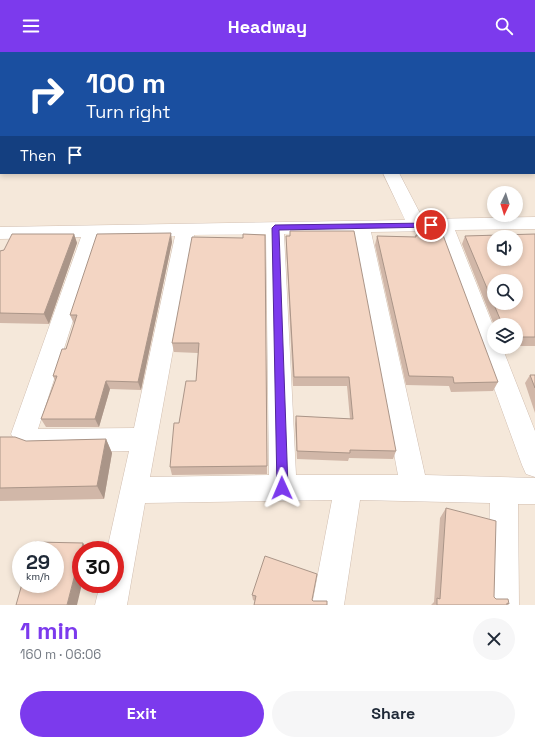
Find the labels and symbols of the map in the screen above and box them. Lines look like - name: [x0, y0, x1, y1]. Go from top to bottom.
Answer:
- north arrow: [487, 186, 523, 222]
- pin: [414, 208, 448, 242]
- position arrow: [261, 467, 303, 509]
- speed limit sign: 30: [72, 541, 124, 593]

